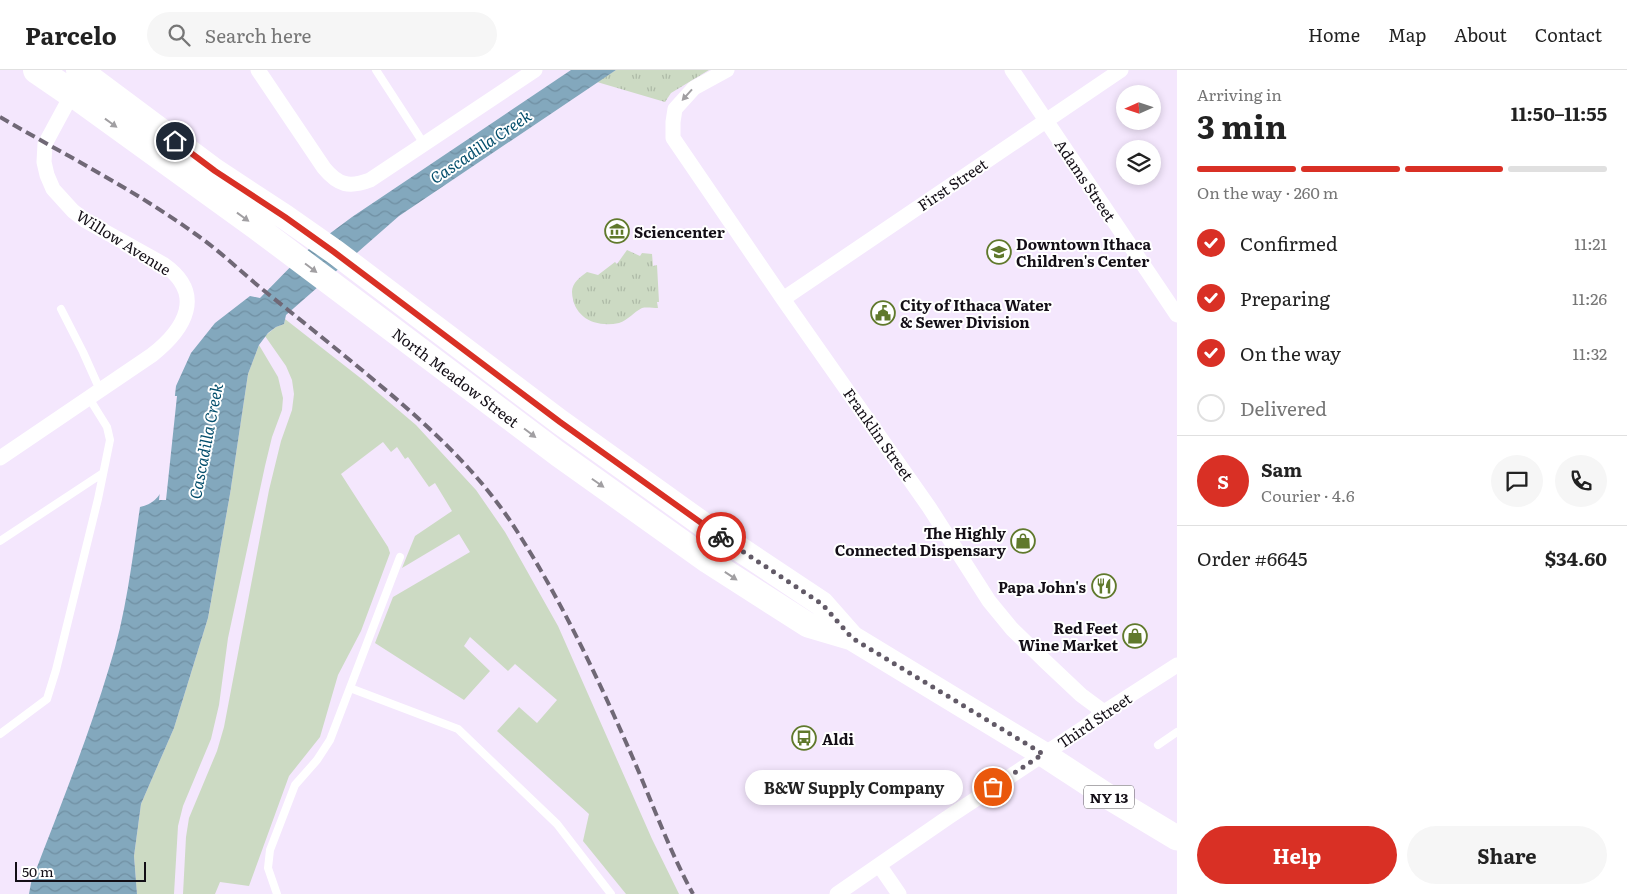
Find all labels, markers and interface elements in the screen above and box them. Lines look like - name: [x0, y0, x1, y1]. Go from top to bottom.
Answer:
- search box: [147, 12, 497, 57]
- text: Parcelo: [25, 17, 117, 52]
- icon: search: [165, 21, 193, 49]
- text: Search here: [205, 21, 311, 49]
- text: Home: [1308, 21, 1360, 48]
- text: Map: [1388, 21, 1426, 48]
- text: About: [1454, 21, 1507, 48]
- text: Contact: [1535, 21, 1602, 48]
- text: Arriving in: [1197, 82, 1282, 106]
- north arrow: [1116, 85, 1161, 130]
- map controls: [1116, 85, 1161, 185]
- one-way arrow: [681, 89, 693, 101]
- text: 11:50–11:55: [1511, 99, 1607, 127]
- text: 3 min: [1197, 101, 1287, 149]
- water label: Cascadilla Creek: [425, 103, 536, 189]
- one-way arrow: [104, 118, 118, 128]
- pin: [154, 120, 196, 162]
- icon: home: [161, 127, 189, 155]
- street label: Adams Street: [1050, 134, 1122, 226]
- button: layers: [1116, 140, 1161, 185]
- street label: First Street: [912, 152, 992, 216]
- text: On the way · 260 m: [1197, 180, 1338, 204]
- street label: Willow Avenue: [72, 204, 176, 281]
- one-way arrow: [236, 212, 250, 222]
- museum icon: Sciencenter: [604, 218, 630, 244]
- place label: Sciencenter: [634, 220, 725, 243]
- icon: check: [1197, 229, 1225, 257]
- text: Confirmed: [1240, 229, 1338, 257]
- text: 11:21: [1574, 231, 1607, 255]
- place label: Downtown Ithaca Children's Center: [1016, 232, 1152, 272]
- school or university icon: Downtown Ithaca Children's Center: [986, 239, 1012, 265]
- one-way arrow: [304, 262, 317, 273]
- icon: check: [1197, 284, 1225, 312]
- text: Preparing: [1240, 284, 1330, 312]
- text: 11:26: [1572, 286, 1607, 310]
- place label: City of Ithaca Water & Sewer Division: [900, 293, 1052, 333]
- public building icon: City of Ithaca Water & Sewer Division: [870, 300, 896, 326]
- street label: North Meadow Street: [388, 322, 524, 432]
- icon: check: [1197, 339, 1225, 367]
- text: On the way: [1240, 339, 1341, 367]
- text: 11:32: [1573, 341, 1607, 365]
- water label: Cascadilla Creek: [182, 381, 228, 501]
- street label: Franklin Street: [838, 383, 920, 485]
- text: Delivered: [1240, 394, 1327, 422]
- one-way arrow: [524, 428, 537, 439]
- text: Sam: [1261, 455, 1302, 483]
- button: chat: [1491, 455, 1543, 507]
- button: phone: [1555, 455, 1607, 507]
- text: S: [1217, 467, 1229, 495]
- one-way arrow: [591, 478, 604, 488]
- text: Courier · 4.6: [1261, 483, 1355, 507]
- courier: [696, 512, 746, 562]
- place label: The Highly Connected Dispensary: [835, 521, 1007, 561]
- icon: bike: [707, 523, 735, 551]
- shop icon: The Highly Connected Dispensary: [1010, 528, 1036, 554]
- text: Order #6645: [1197, 544, 1307, 572]
- text: $34.60: [1545, 544, 1607, 572]
- one-way arrow: [724, 571, 737, 581]
- restaurant icon: Papa John's: [1091, 573, 1117, 599]
- place label: Papa John's: [998, 575, 1087, 598]
- place label: Red Feet Wine Market: [1018, 616, 1118, 656]
- shop icon: Red Feet Wine Market: [1122, 623, 1148, 649]
- street label: Third Street: [1052, 687, 1136, 753]
- bus stop icon: Aldi: [791, 725, 817, 751]
- place label: Aldi: [822, 727, 855, 750]
- pin: [972, 766, 1014, 808]
- callout: B&W Supply Company: [746, 770, 963, 804]
- icon: bag: [979, 773, 1007, 801]
- text: B&W Supply Company: [764, 775, 944, 799]
- road number: NY 13: [1084, 786, 1134, 809]
- button: Help: [1197, 826, 1397, 884]
- button: Share: [1407, 826, 1607, 884]
- scale bar: [15, 859, 146, 882]
- text: 50 m: [22, 861, 54, 881]

